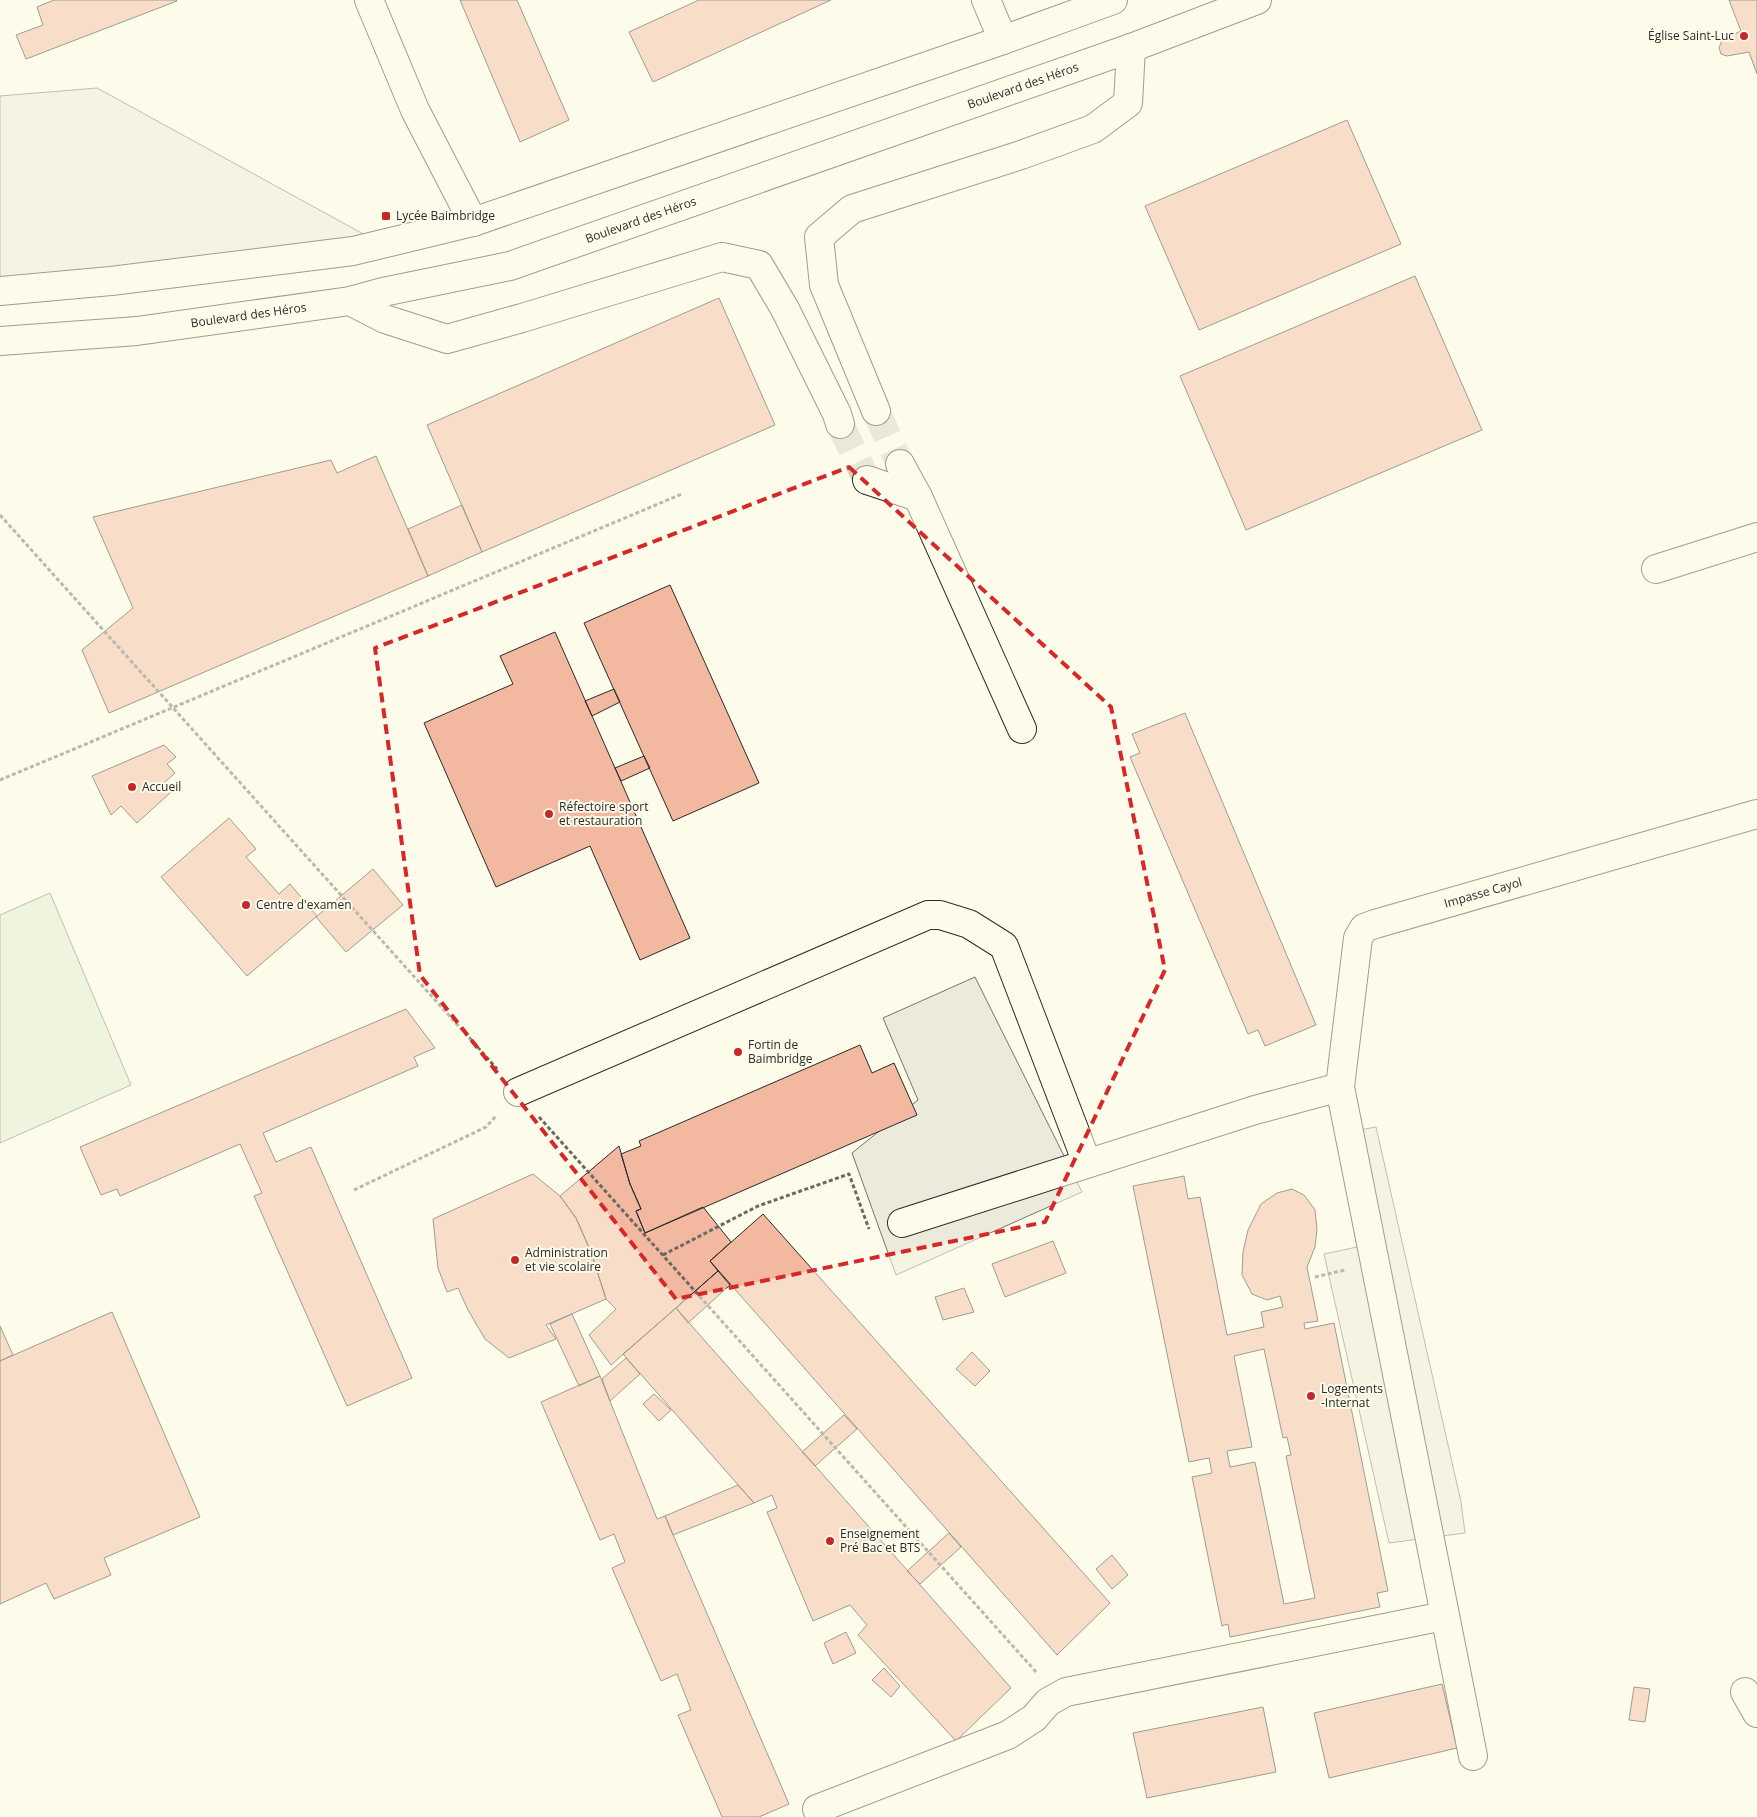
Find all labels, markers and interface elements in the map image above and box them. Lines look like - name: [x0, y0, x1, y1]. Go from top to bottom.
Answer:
- place label: Église Saint-Luc: [1648, 27, 1734, 44]
- marker: Église Saint-Luc: [1738, 30, 1750, 42]
- street label: Boulevard des Héros: [965, 58, 1081, 113]
- street label: Boulevard des Héros: [583, 192, 699, 247]
- place label: Lycée Baimbridge: [396, 207, 495, 224]
- marker: Lycée Baimbridge: [380, 210, 392, 222]
- street label: Boulevard des Héros: [190, 298, 308, 331]
- place label: Accueil: [142, 778, 181, 795]
- marker: Accueil: [126, 781, 138, 793]
- place label: Réfectoire sport et restauration: [559, 798, 648, 829]
- marker: Réfectoire sport et restauration: [543, 808, 555, 820]
- street label: Impasse Cayol: [1442, 873, 1524, 912]
- place label: Centre d'examen: [256, 896, 352, 913]
- marker: Centre d'examen: [240, 899, 252, 911]
- place label: Fortin de Baimbridge: [748, 1036, 813, 1067]
- marker: Fortin de Baimbridge: [732, 1046, 744, 1058]
- place label: Administration et vie scolaire: [525, 1244, 608, 1275]
- marker: Administration et vie scolaire: [509, 1254, 521, 1266]
- place label: Logements -Internat: [1321, 1380, 1383, 1411]
- marker: Logements -Internat: [1305, 1390, 1317, 1402]
- place label: Enseignement Pré Bac et BTS: [840, 1525, 920, 1556]
- marker: Enseignement Pré Bac et BTS: [824, 1535, 836, 1547]

